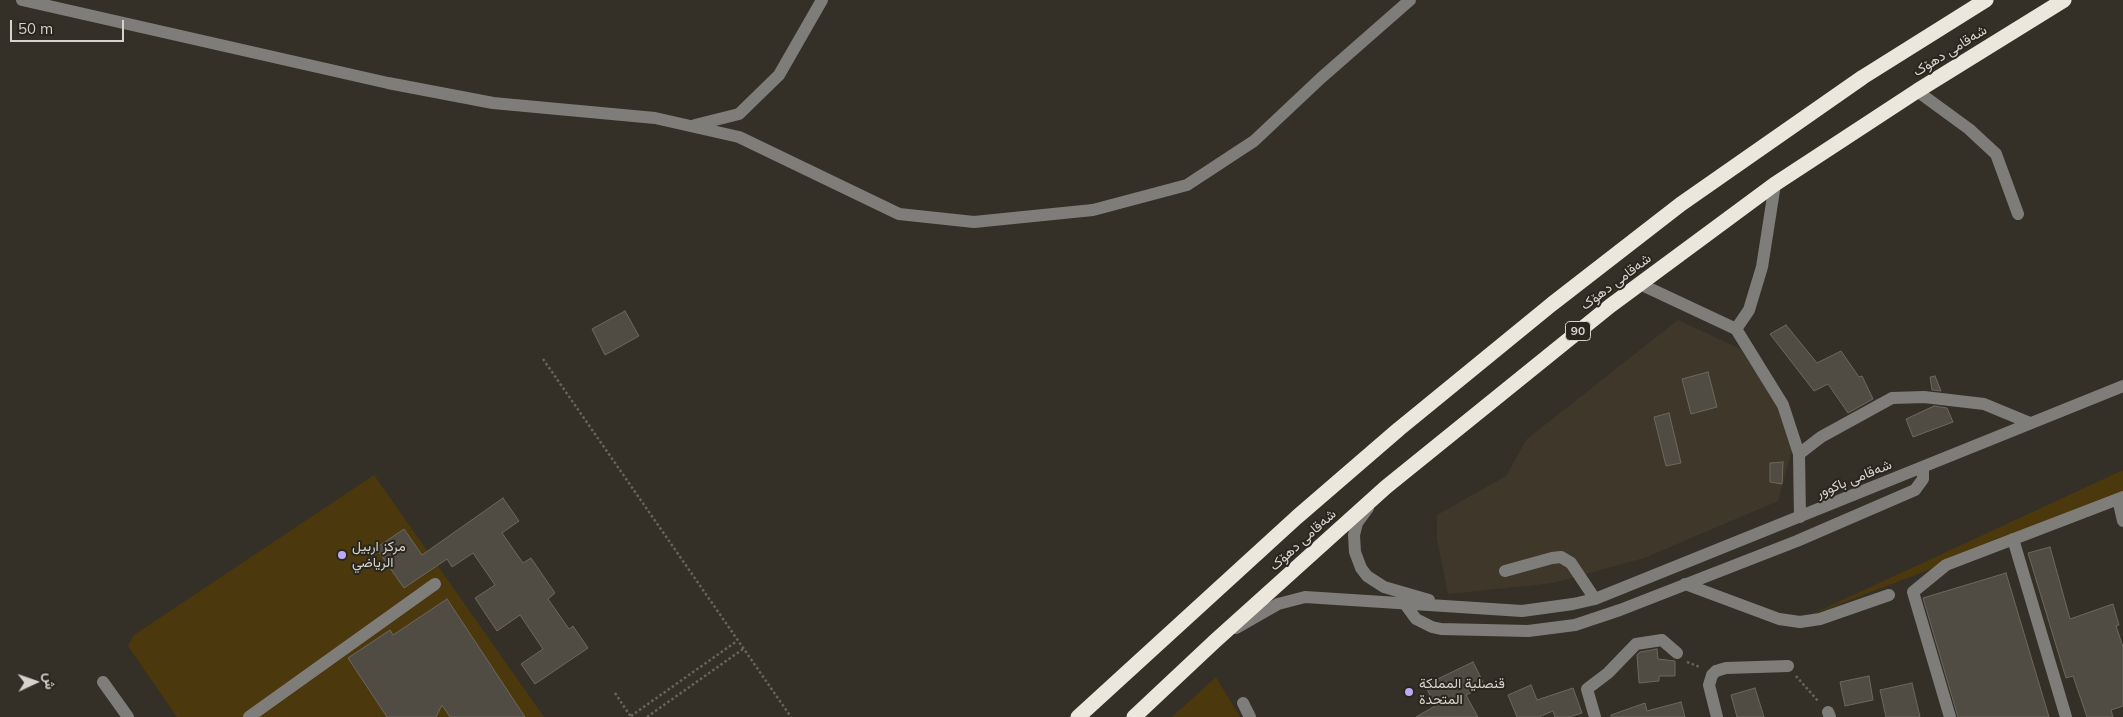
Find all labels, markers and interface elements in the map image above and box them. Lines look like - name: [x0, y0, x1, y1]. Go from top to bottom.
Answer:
- scale bar: [12, 10, 126, 42]
- text: 50 m: [18, 19, 53, 38]
- street label: شەقامی دهۆک: [1910, 22, 1990, 80]
- street label: شەقامی دهۆک: [1578, 250, 1654, 314]
- road number: 90: [1566, 322, 1590, 341]
- street label: شەقامی باکوور: [1814, 456, 1894, 502]
- street label: شەقامی دهۆک: [1266, 506, 1340, 574]
- place label: مركز اربيل الرياضي: [352, 539, 406, 572]
- marker: مركز اربيل الرياضي: [336, 549, 348, 561]
- north arrow: [10, 657, 60, 707]
- text: ش: [41, 672, 59, 690]
- place label: قنصلية المملكة المتحدة: [1419, 676, 1505, 709]
- marker: قنصلية المملكة المتحدة: [1403, 686, 1415, 698]

